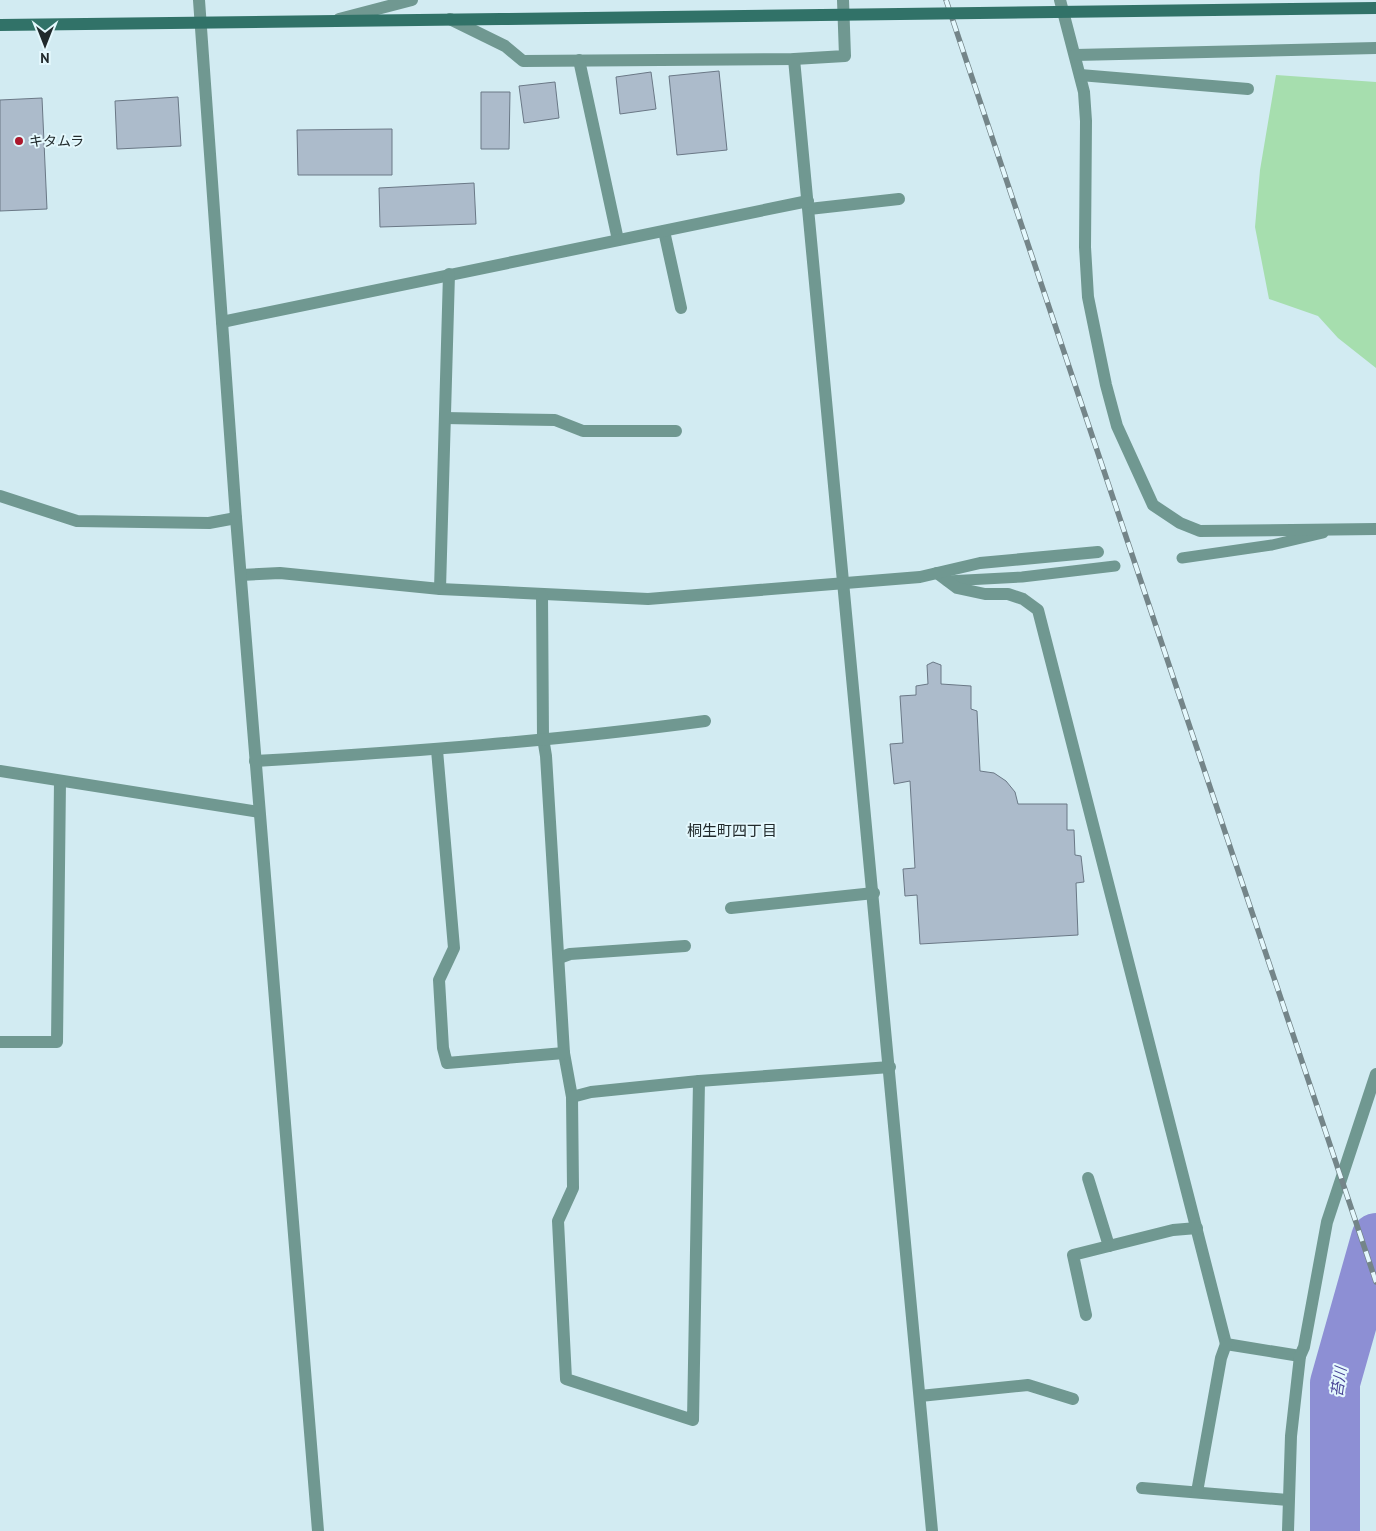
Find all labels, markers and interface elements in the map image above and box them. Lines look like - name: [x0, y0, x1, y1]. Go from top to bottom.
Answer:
- north arrow: [20, 20, 70, 70]
- text: N: [40, 49, 50, 67]
- place label: キタムラ: [29, 132, 84, 150]
- marker: キタムラ: [13, 135, 25, 147]
- district label: 桐生町四丁目: [687, 821, 777, 840]
- water label: 苔川: [1327, 1364, 1350, 1398]

